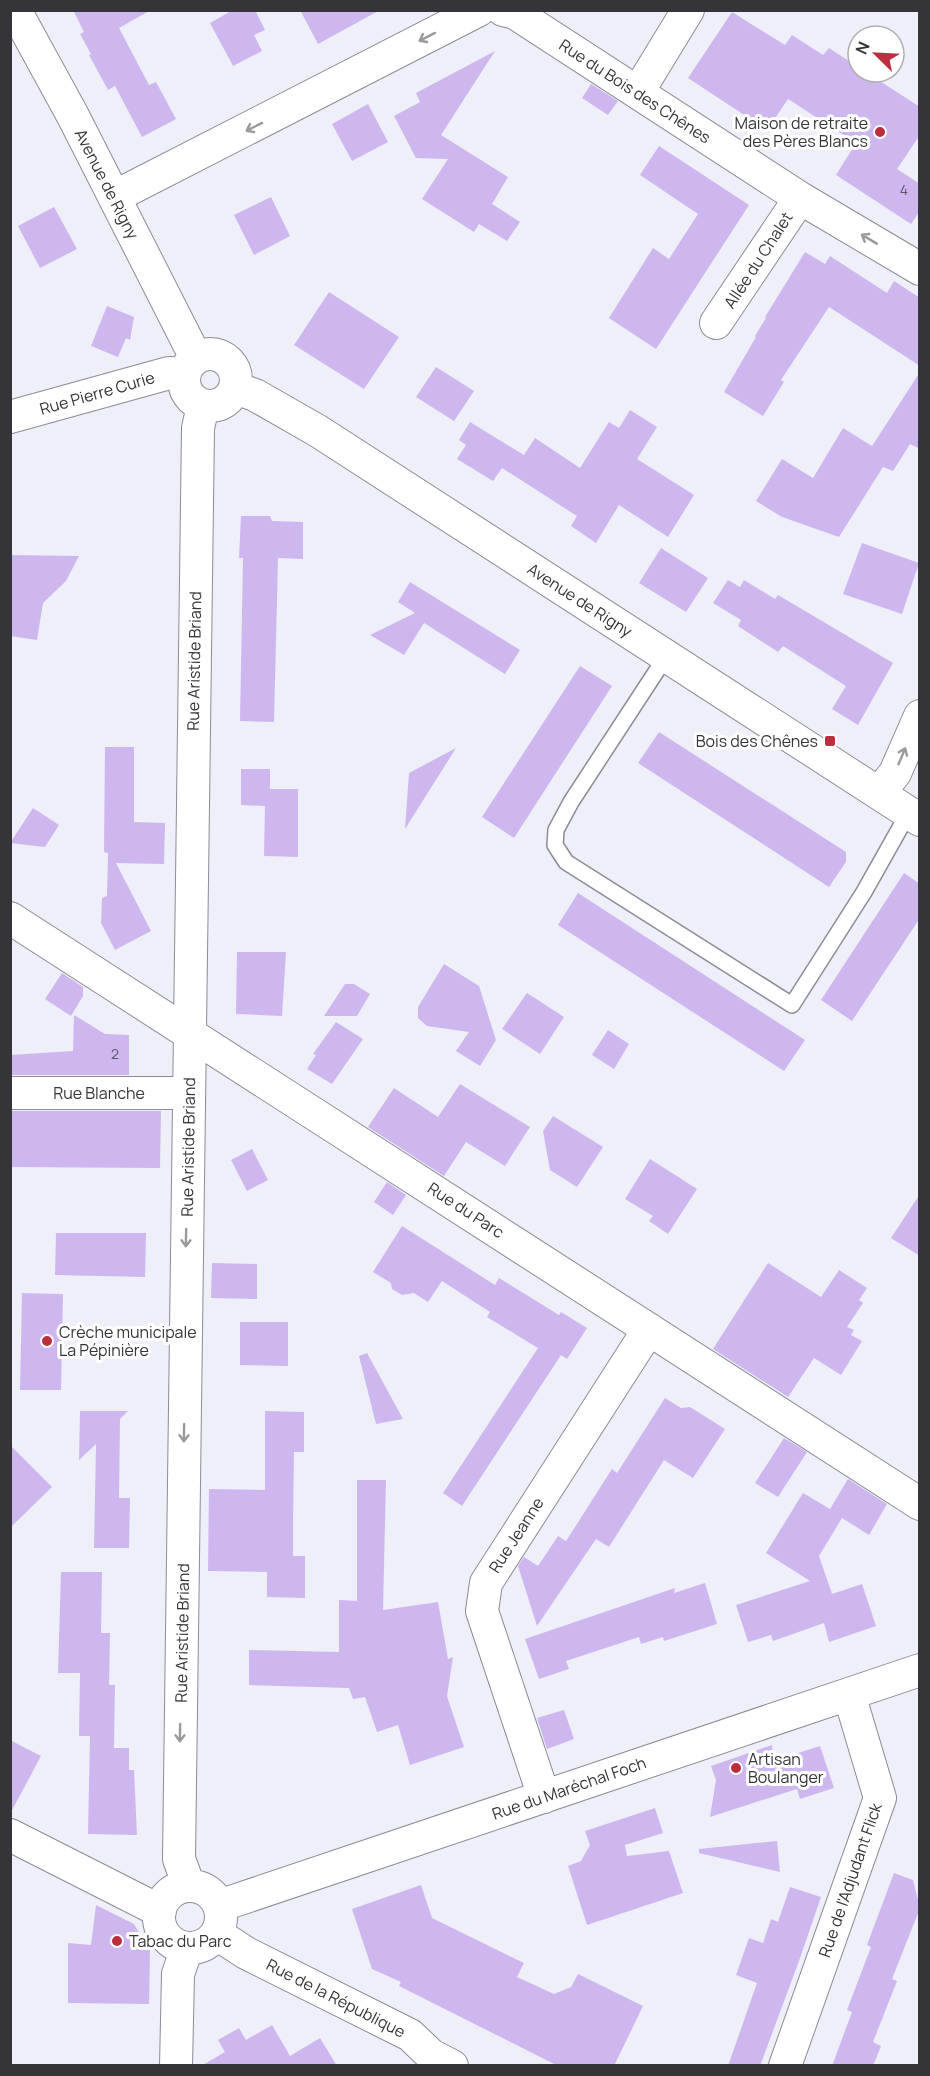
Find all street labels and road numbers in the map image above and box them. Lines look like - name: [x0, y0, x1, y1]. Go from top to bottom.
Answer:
- street label: Rue du Bois des Chênes: [555, 34, 715, 148]
- street label: Avenue de Rigny: [70, 125, 145, 243]
- street label: Allée du Chalet: [719, 207, 797, 313]
- street label: Rue Pierre Curie: [37, 366, 157, 420]
- street label: Avenue de Rigny: [523, 558, 637, 642]
- street label: Rue Aristide Briand: [182, 591, 206, 731]
- street label: Rue Aristide Briand: [176, 1077, 200, 1217]
- street label: Rue Blanche: [53, 1082, 145, 1104]
- street label: Rue du Parc: [424, 1177, 509, 1243]
- street label: Rue Jeanne: [483, 1493, 549, 1577]
- street label: Rue Aristide Briand: [170, 1563, 194, 1703]
- street label: Rue du Maréchal Foch: [489, 1751, 649, 1825]
- street label: Rue de l'Adjudant Flick: [813, 1799, 887, 1960]
- street label: Rue de la République: [263, 1953, 409, 2043]

